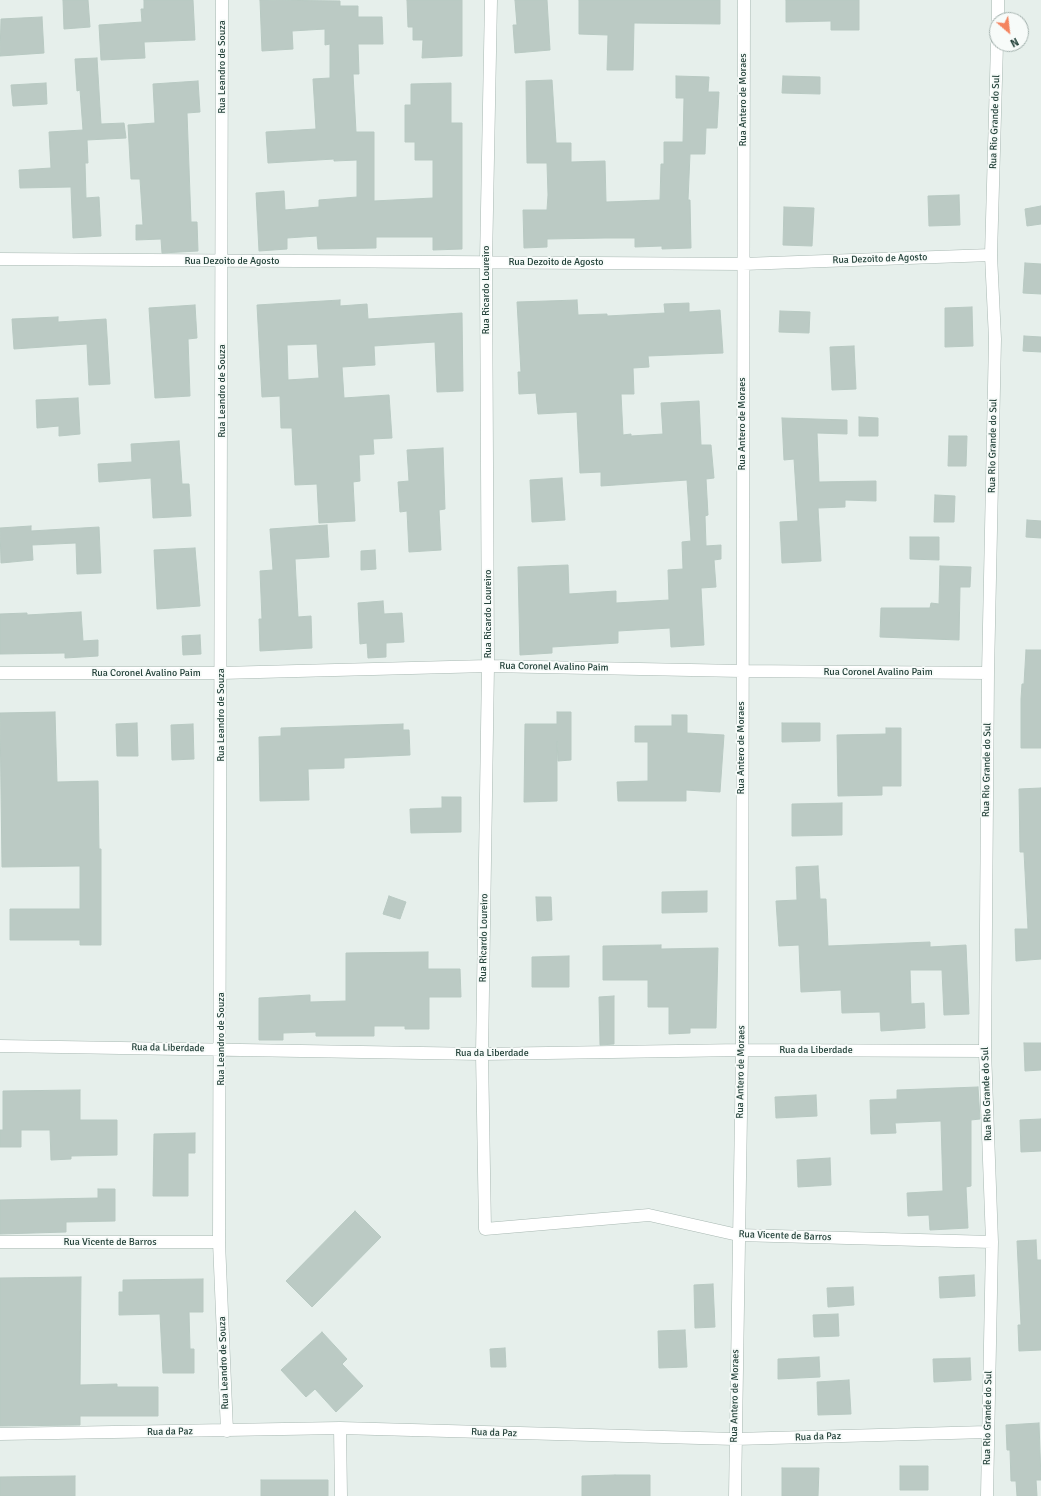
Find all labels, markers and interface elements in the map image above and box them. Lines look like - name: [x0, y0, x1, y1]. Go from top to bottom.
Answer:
- north arrow: [989, 12, 1029, 52]
- street label: Rua Leandro de Souza: [216, 20, 228, 114]
- text: N: [1008, 35, 1021, 50]
- street label: Rua Antero de Moraes: [737, 53, 749, 147]
- street label: Rua Rio Grande do Sul: [987, 75, 1003, 169]
- street label: Rua Ricardo Loureiro: [480, 246, 492, 334]
- street label: Rua Dezoito de Agosto: [832, 251, 928, 267]
- street label: Rua Dezoito de Agosto: [184, 255, 280, 267]
- street label: Rua Dezoito de Agosto: [508, 256, 604, 268]
- street label: Rua Leandro de Souza: [216, 344, 228, 438]
- street label: Rua Antero de Moraes: [736, 377, 748, 471]
- street label: Rua Rio Grande do Sul: [986, 399, 1000, 493]
- street label: Rua Ricardo Loureiro: [482, 570, 494, 658]
- street label: Rua Coronel Avalino Paim: [499, 660, 609, 674]
- street label: Rua Coronel Avalino Paim: [823, 666, 933, 678]
- street label: Rua Coronel Avalino Paim: [91, 667, 201, 679]
- street label: Rua Leandro de Souza: [215, 668, 227, 762]
- street label: Rua Antero de Moraes: [735, 701, 747, 795]
- street label: Rua Rio Grande do Sul: [980, 723, 994, 817]
- street label: Rua Ricardo Loureiro: [477, 893, 491, 983]
- street label: Rua Leandro de Souza: [215, 992, 227, 1086]
- street label: Rua Antero de Moraes: [734, 1025, 748, 1119]
- street label: Rua da Liberdade: [131, 1041, 205, 1055]
- street label: Rua da Liberdade: [779, 1044, 853, 1056]
- street label: Rua da Liberdade: [455, 1047, 529, 1059]
- street label: Rua Rio Grande do Sul: [979, 1047, 995, 1141]
- street label: Rua Vicente de Barros: [738, 1228, 832, 1244]
- street label: Rua Vicente de Barros: [63, 1236, 157, 1248]
- street label: Rua Leandro de Souza: [216, 1316, 232, 1410]
- street label: Rua Antero de Moraes: [728, 1349, 742, 1443]
- street label: Rua Rio Grande do Sul: [981, 1371, 995, 1465]
- street label: Rua da Paz: [147, 1426, 193, 1438]
- street label: Rua da Paz: [471, 1426, 517, 1440]
- street label: Rua da Paz: [795, 1430, 841, 1444]

